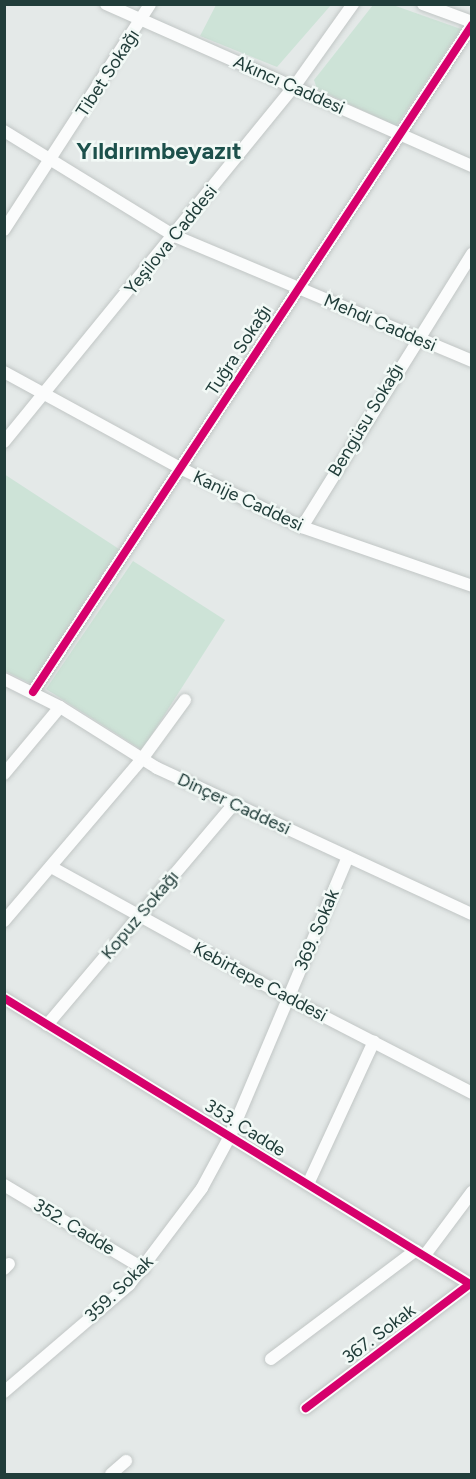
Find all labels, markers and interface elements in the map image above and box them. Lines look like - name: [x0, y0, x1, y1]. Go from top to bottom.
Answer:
- street label: Tibet Sokağı: [72, 25, 144, 121]
- street label: Akıncı Caddesi: [230, 51, 348, 119]
- district label: Yıldırımbeyazıt: [76, 137, 242, 165]
- street label: Yeşilova Caddesi: [120, 181, 222, 299]
- street label: Mehdi Caddesi: [321, 290, 439, 356]
- street label: Tuğra Sokağı: [202, 301, 276, 399]
- street label: Bengüsu Sokağı: [324, 359, 408, 481]
- street label: Kanije Caddesi: [190, 466, 306, 536]
- street label: Dinçer Caddesi: [174, 768, 294, 840]
- street label: Kopuz Sokağı: [97, 866, 183, 964]
- street label: 369. Sokak: [290, 886, 344, 974]
- street label: Kebirtepe Caddesi: [189, 938, 331, 1026]
- street label: 353. Cadde: [201, 1095, 289, 1161]
- street label: 352. Cadde: [29, 1194, 119, 1260]
- street label: 359. Sokak: [80, 1251, 158, 1327]
- street label: 367. Sokak: [338, 1300, 420, 1368]

